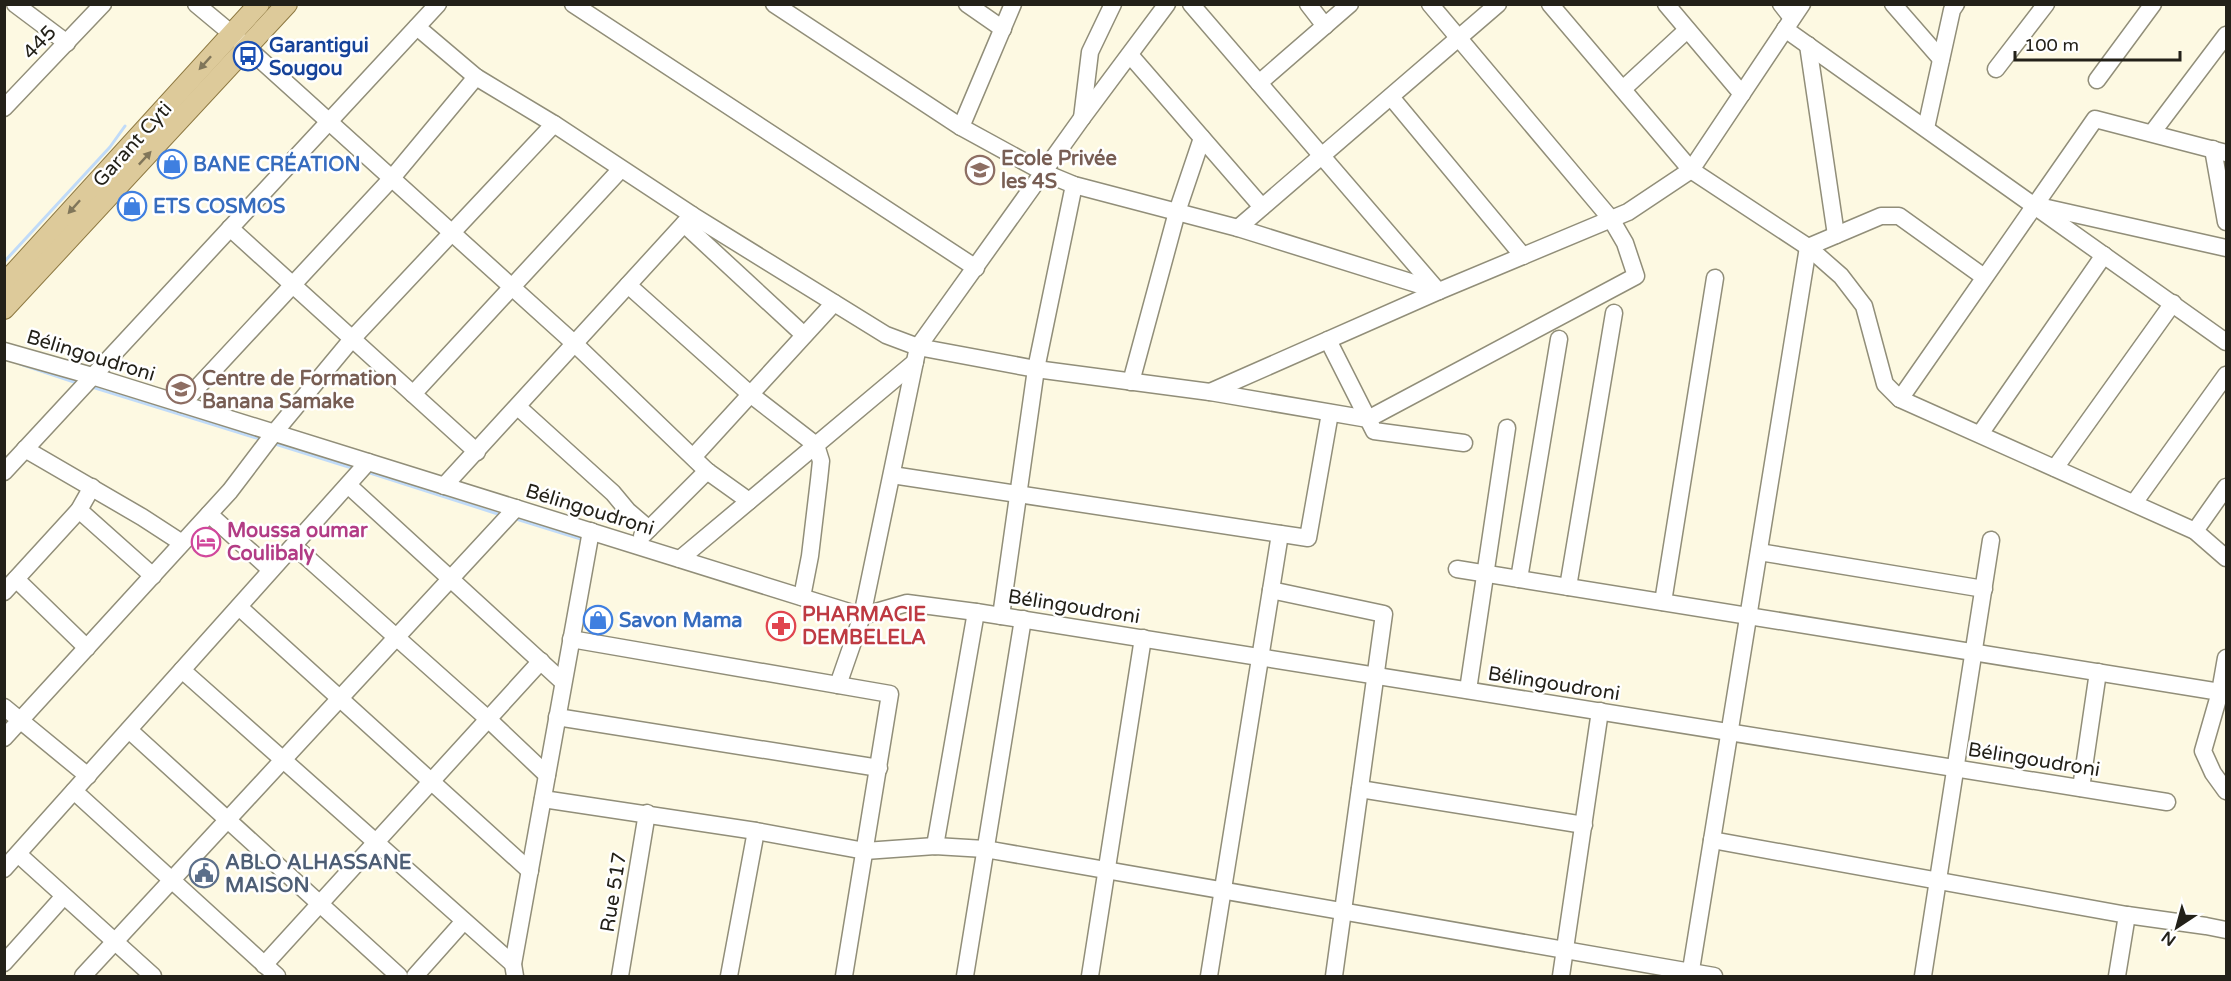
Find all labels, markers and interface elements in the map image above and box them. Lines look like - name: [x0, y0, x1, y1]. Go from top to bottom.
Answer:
- street label: 445: [18, 21, 61, 65]
- scale bar: [2015, 24, 2180, 62]
- place label: Garantigui Sougou: [269, 34, 369, 81]
- text: 100 m: [2024, 34, 2079, 56]
- bus stop icon: Garantigui Sougou: [232, 40, 264, 72]
- one-way arrow: [199, 55, 212, 70]
- street label: Garant Cyti: [88, 97, 177, 192]
- place label: Ecole Privée les 4S: [1001, 147, 1117, 194]
- shop icon: BANE CRÉATION: [156, 148, 188, 180]
- place label: BANE CRÉATION: [193, 151, 361, 177]
- one-way arrow: [137, 152, 151, 166]
- school or university icon: Ecole Privée les 4S: [964, 154, 996, 186]
- shop icon: ETS COSMOS: [116, 190, 148, 222]
- place label: ETS COSMOS: [153, 195, 285, 219]
- one-way arrow: [67, 200, 81, 215]
- street label: Bélingoudroni: [23, 325, 158, 387]
- place label: Centre de Formation Banana Samake: [202, 367, 397, 414]
- school or university icon: Centre de Formation Banana Samake: [165, 373, 197, 405]
- street label: Bélingoudroni: [522, 479, 657, 541]
- place label: Moussa oumar Coulibaly: [227, 519, 368, 566]
- hotel icon: Moussa oumar Coulibaly: [190, 526, 222, 558]
- street label: Bélingoudroni: [1006, 585, 1142, 629]
- place label: PHARMACIE DEMBELELA: [802, 603, 926, 650]
- shop icon: Savon Mama: [582, 604, 614, 636]
- place label: Savon Mama: [619, 609, 743, 633]
- pharmacy icon: PHARMACIE DEMBELELA: [765, 610, 797, 642]
- street label: Bélingoudroni: [1486, 662, 1622, 706]
- street label: Bélingoudroni: [1966, 738, 2102, 782]
- street label: Rue 517: [596, 850, 632, 934]
- place label: ABLO ALHASSANE MAISON: [225, 851, 412, 898]
- public building icon: ABLO ALHASSANE MAISON: [188, 857, 220, 889]
- north arrow: [2147, 897, 2207, 957]
- text: N: [2158, 926, 2180, 950]

